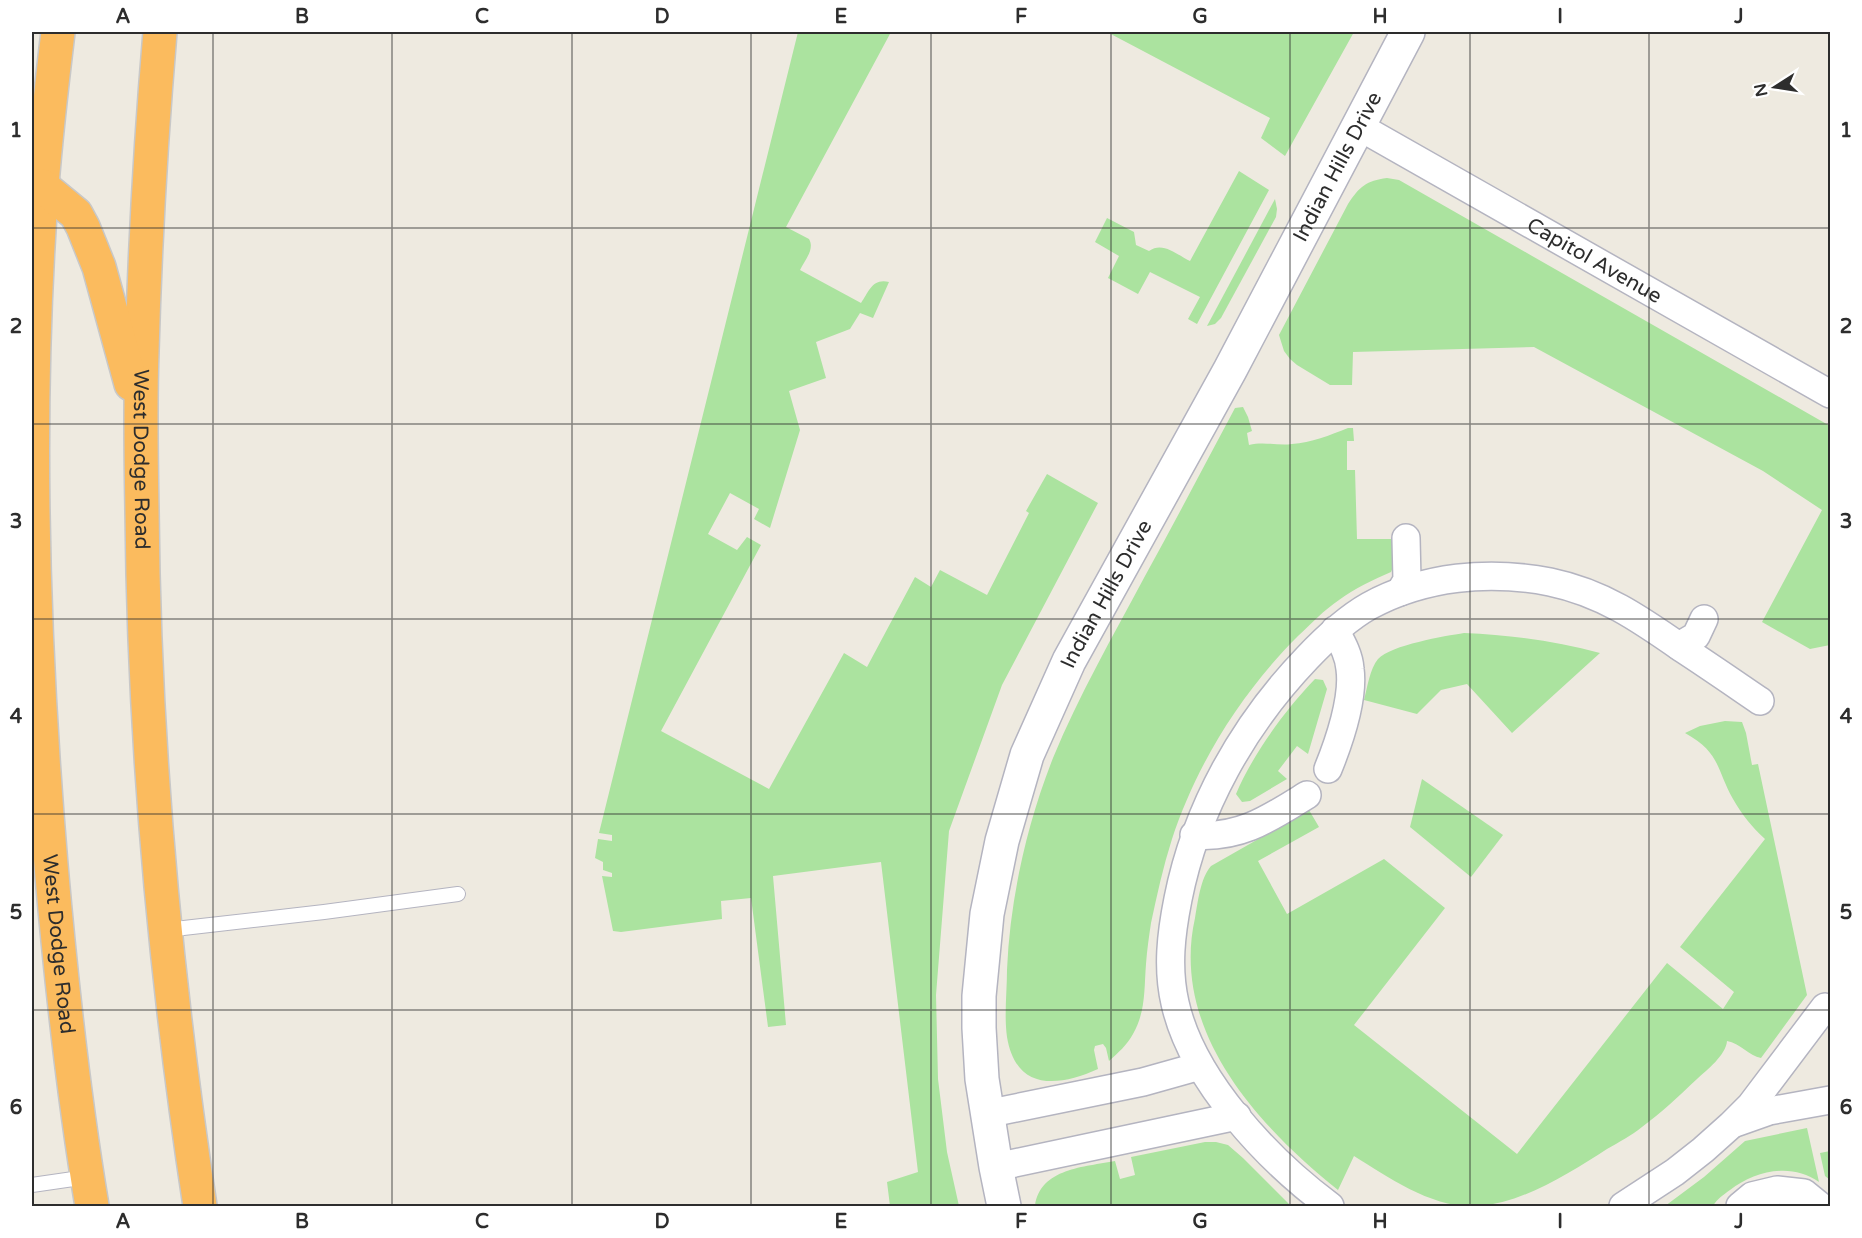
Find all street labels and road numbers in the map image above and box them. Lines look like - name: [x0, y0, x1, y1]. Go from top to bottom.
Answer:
- street label: Indian Hills Drive: [1287, 87, 1387, 246]
- street label: Capitol Avenue: [1522, 212, 1667, 309]
- street label: West Dodge Road: [128, 369, 155, 550]
- street label: Indian Hills Drive: [1055, 515, 1157, 672]
- street label: West Dodge Road: [38, 853, 80, 1035]

